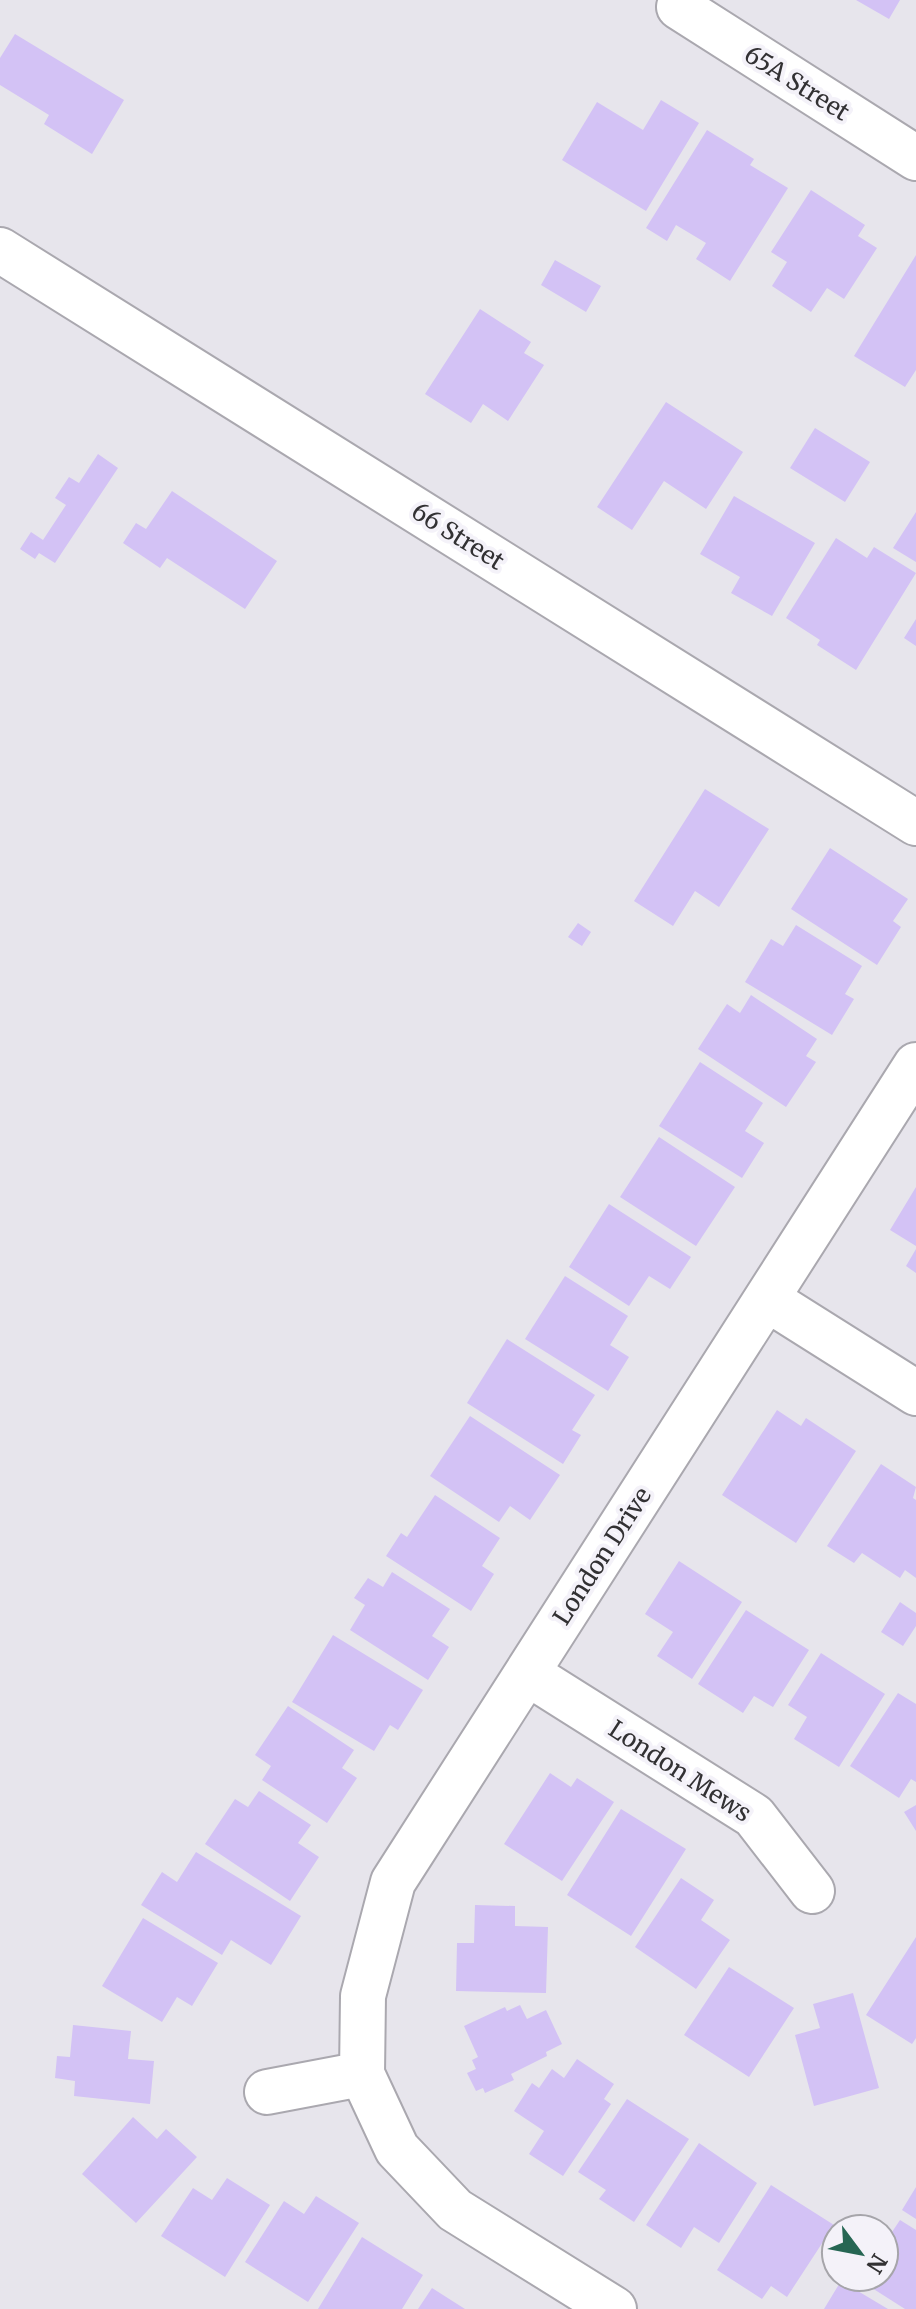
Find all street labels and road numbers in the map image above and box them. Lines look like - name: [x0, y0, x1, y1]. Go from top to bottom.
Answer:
- street label: 65A Street: [739, 39, 856, 128]
- street label: 66 Street: [406, 495, 511, 577]
- street label: London Drive: [546, 1481, 658, 1631]
- street label: London Mews: [603, 1713, 757, 1829]

